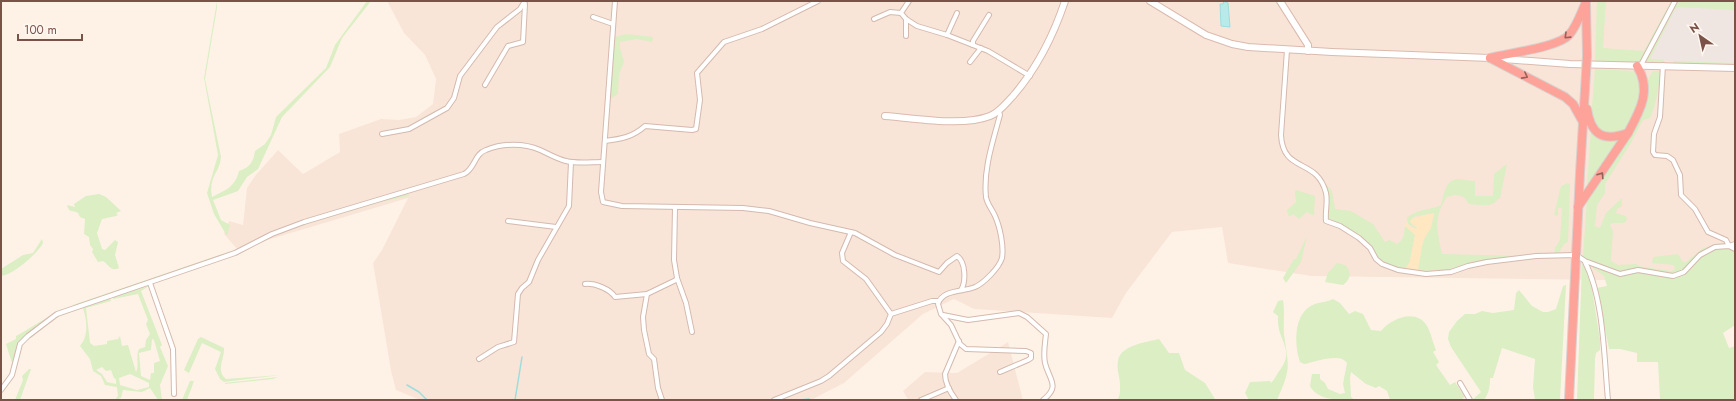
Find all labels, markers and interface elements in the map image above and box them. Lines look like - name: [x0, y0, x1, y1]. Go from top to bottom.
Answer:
- scale bar: [18, 16, 82, 42]
- north arrow: [1680, 16, 1720, 56]
- text: N: [1686, 19, 1703, 37]
- text: 100 m: [24, 21, 57, 39]
- one-way arrow: [1564, 31, 1572, 39]
- one-way arrow: [1521, 71, 1529, 78]
- one-way arrow: [1596, 173, 1603, 180]

